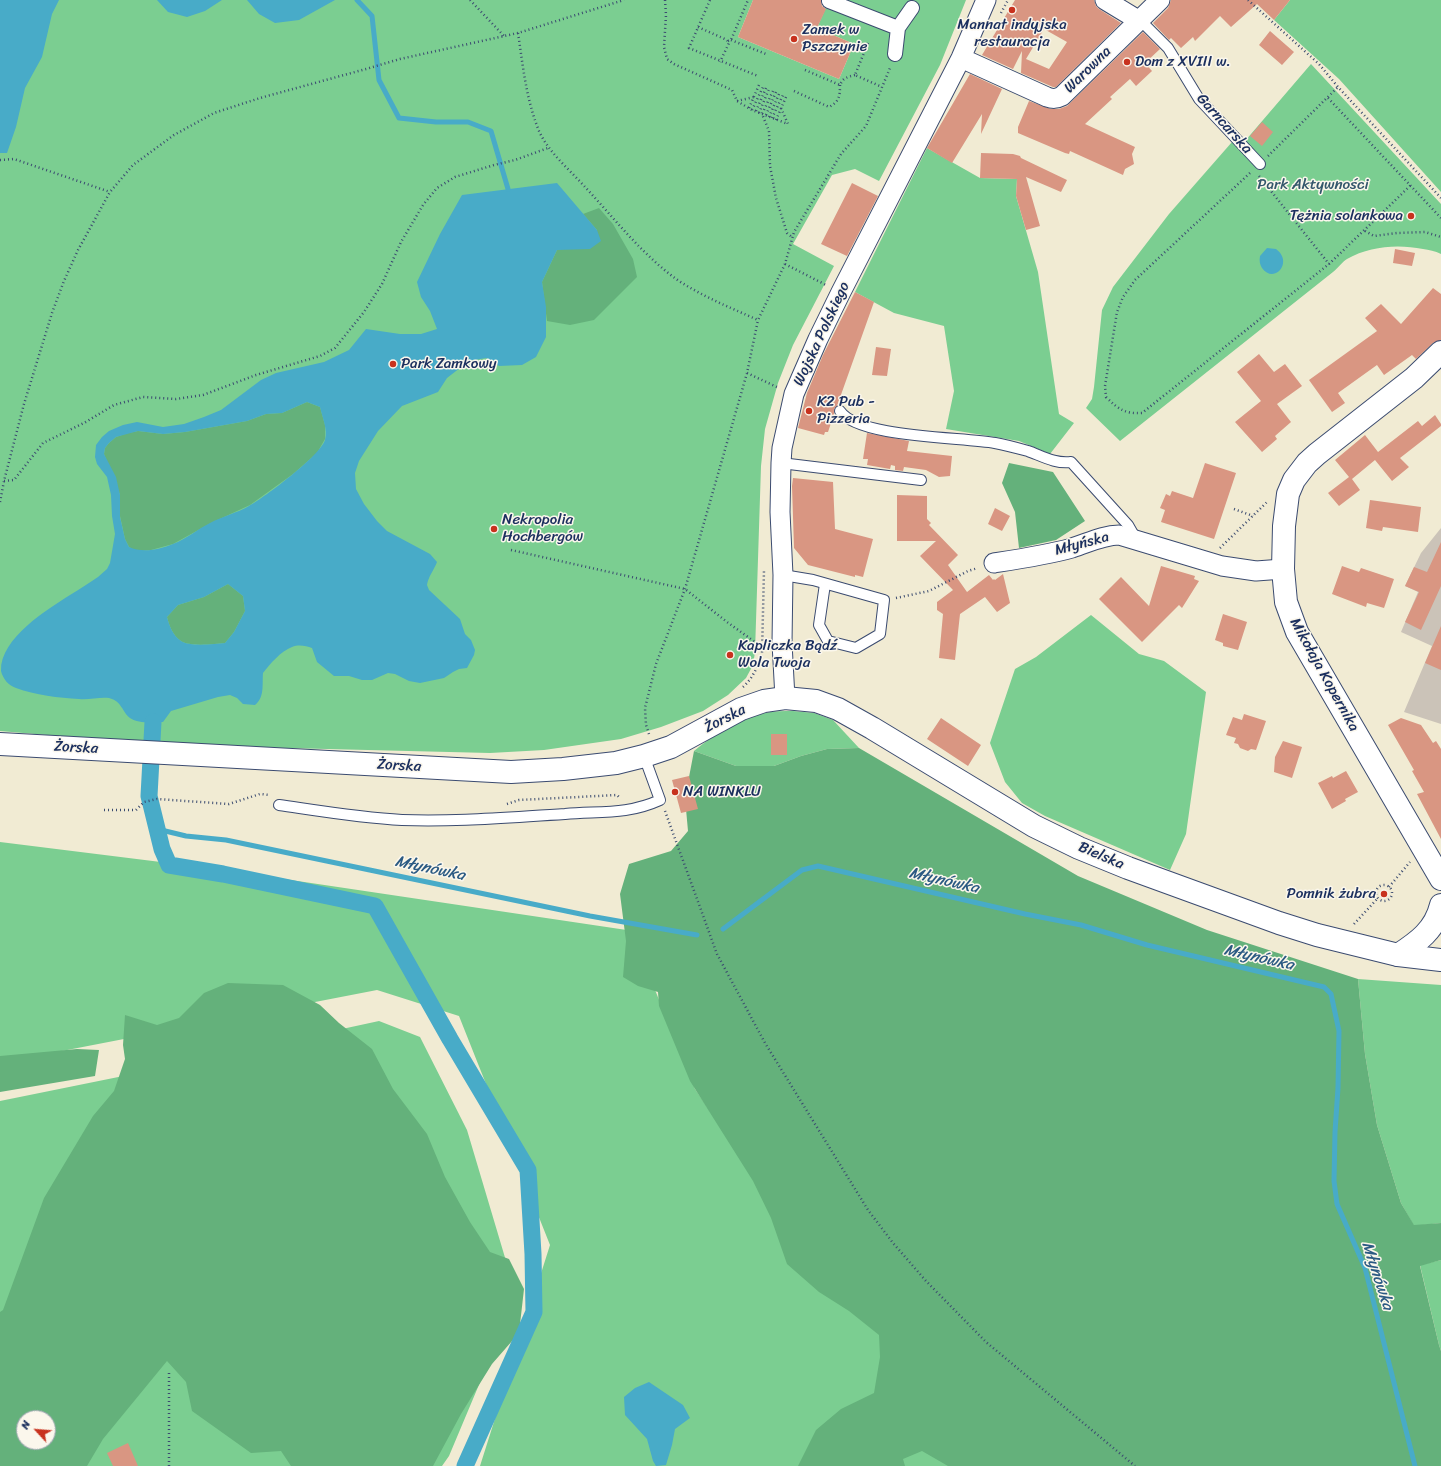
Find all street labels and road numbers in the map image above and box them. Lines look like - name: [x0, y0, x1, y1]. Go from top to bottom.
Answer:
- street label: Warowna: [1061, 43, 1115, 97]
- street label: Garncarska: [1192, 90, 1256, 158]
- street label: Wojska Polskiego: [790, 279, 854, 389]
- street label: Młyńska: [1053, 528, 1111, 560]
- street label: Mikołaja Kopernika: [1285, 615, 1363, 735]
- street label: Żorska: [701, 701, 749, 737]
- street label: Żorska: [53, 738, 99, 758]
- street label: Żorska: [376, 756, 422, 776]
- street label: Bielska: [1075, 838, 1127, 874]

